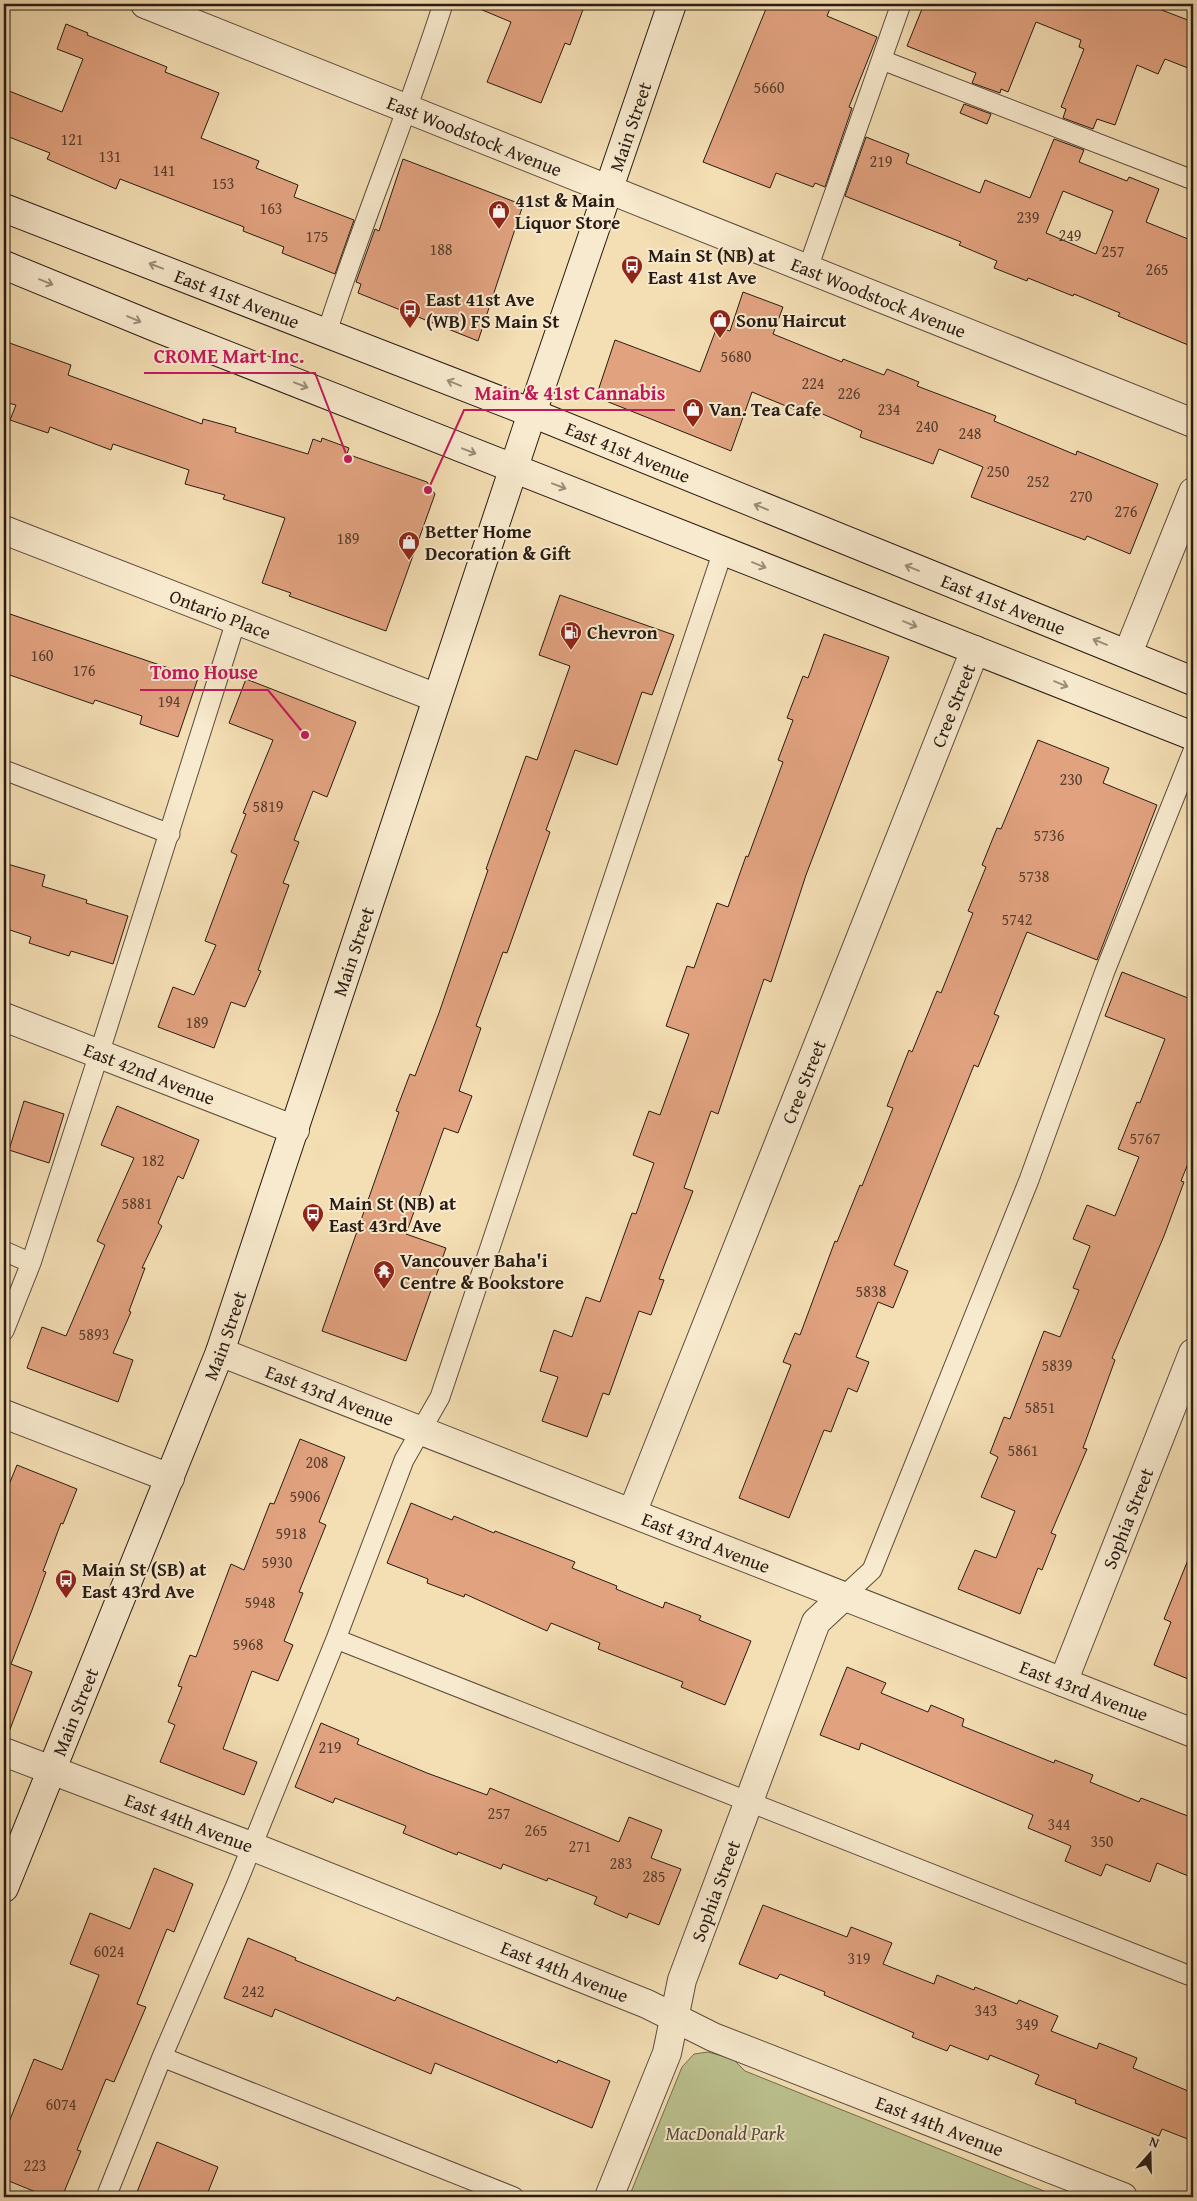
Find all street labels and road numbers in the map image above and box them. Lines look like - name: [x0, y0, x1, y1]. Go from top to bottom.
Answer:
- street label: Main Street: [602, 78, 658, 175]
- street label: East Woodstock Avenue: [383, 88, 566, 183]
- street label: East Woodstock Avenue: [787, 250, 970, 345]
- street label: East 41st Avenue: [170, 261, 304, 335]
- street label: East 41st Avenue: [561, 414, 695, 490]
- street label: East 41st Avenue: [937, 566, 1070, 642]
- street label: Ontario Place: [165, 582, 275, 646]
- street label: Cree Street: [924, 659, 982, 752]
- street label: Main Street: [325, 903, 381, 1000]
- street label: East 42nd Avenue: [80, 1035, 219, 1112]
- street label: Cree Street: [774, 1035, 833, 1128]
- street label: Main Street: [196, 1287, 253, 1384]
- street label: East 43rd Avenue: [262, 1357, 398, 1433]
- street label: Sophia Street: [1095, 1463, 1160, 1573]
- street label: East 43rd Avenue: [638, 1505, 774, 1580]
- street label: East 43rd Avenue: [1016, 1653, 1153, 1728]
- street label: Main Street: [45, 1663, 105, 1760]
- street label: East 44th Avenue: [121, 1785, 257, 1860]
- street label: Sophia Street: [684, 1836, 747, 1946]
- street label: East 44th Avenue: [497, 1933, 633, 2009]
- street label: East 44th Avenue: [872, 2088, 1008, 2163]

